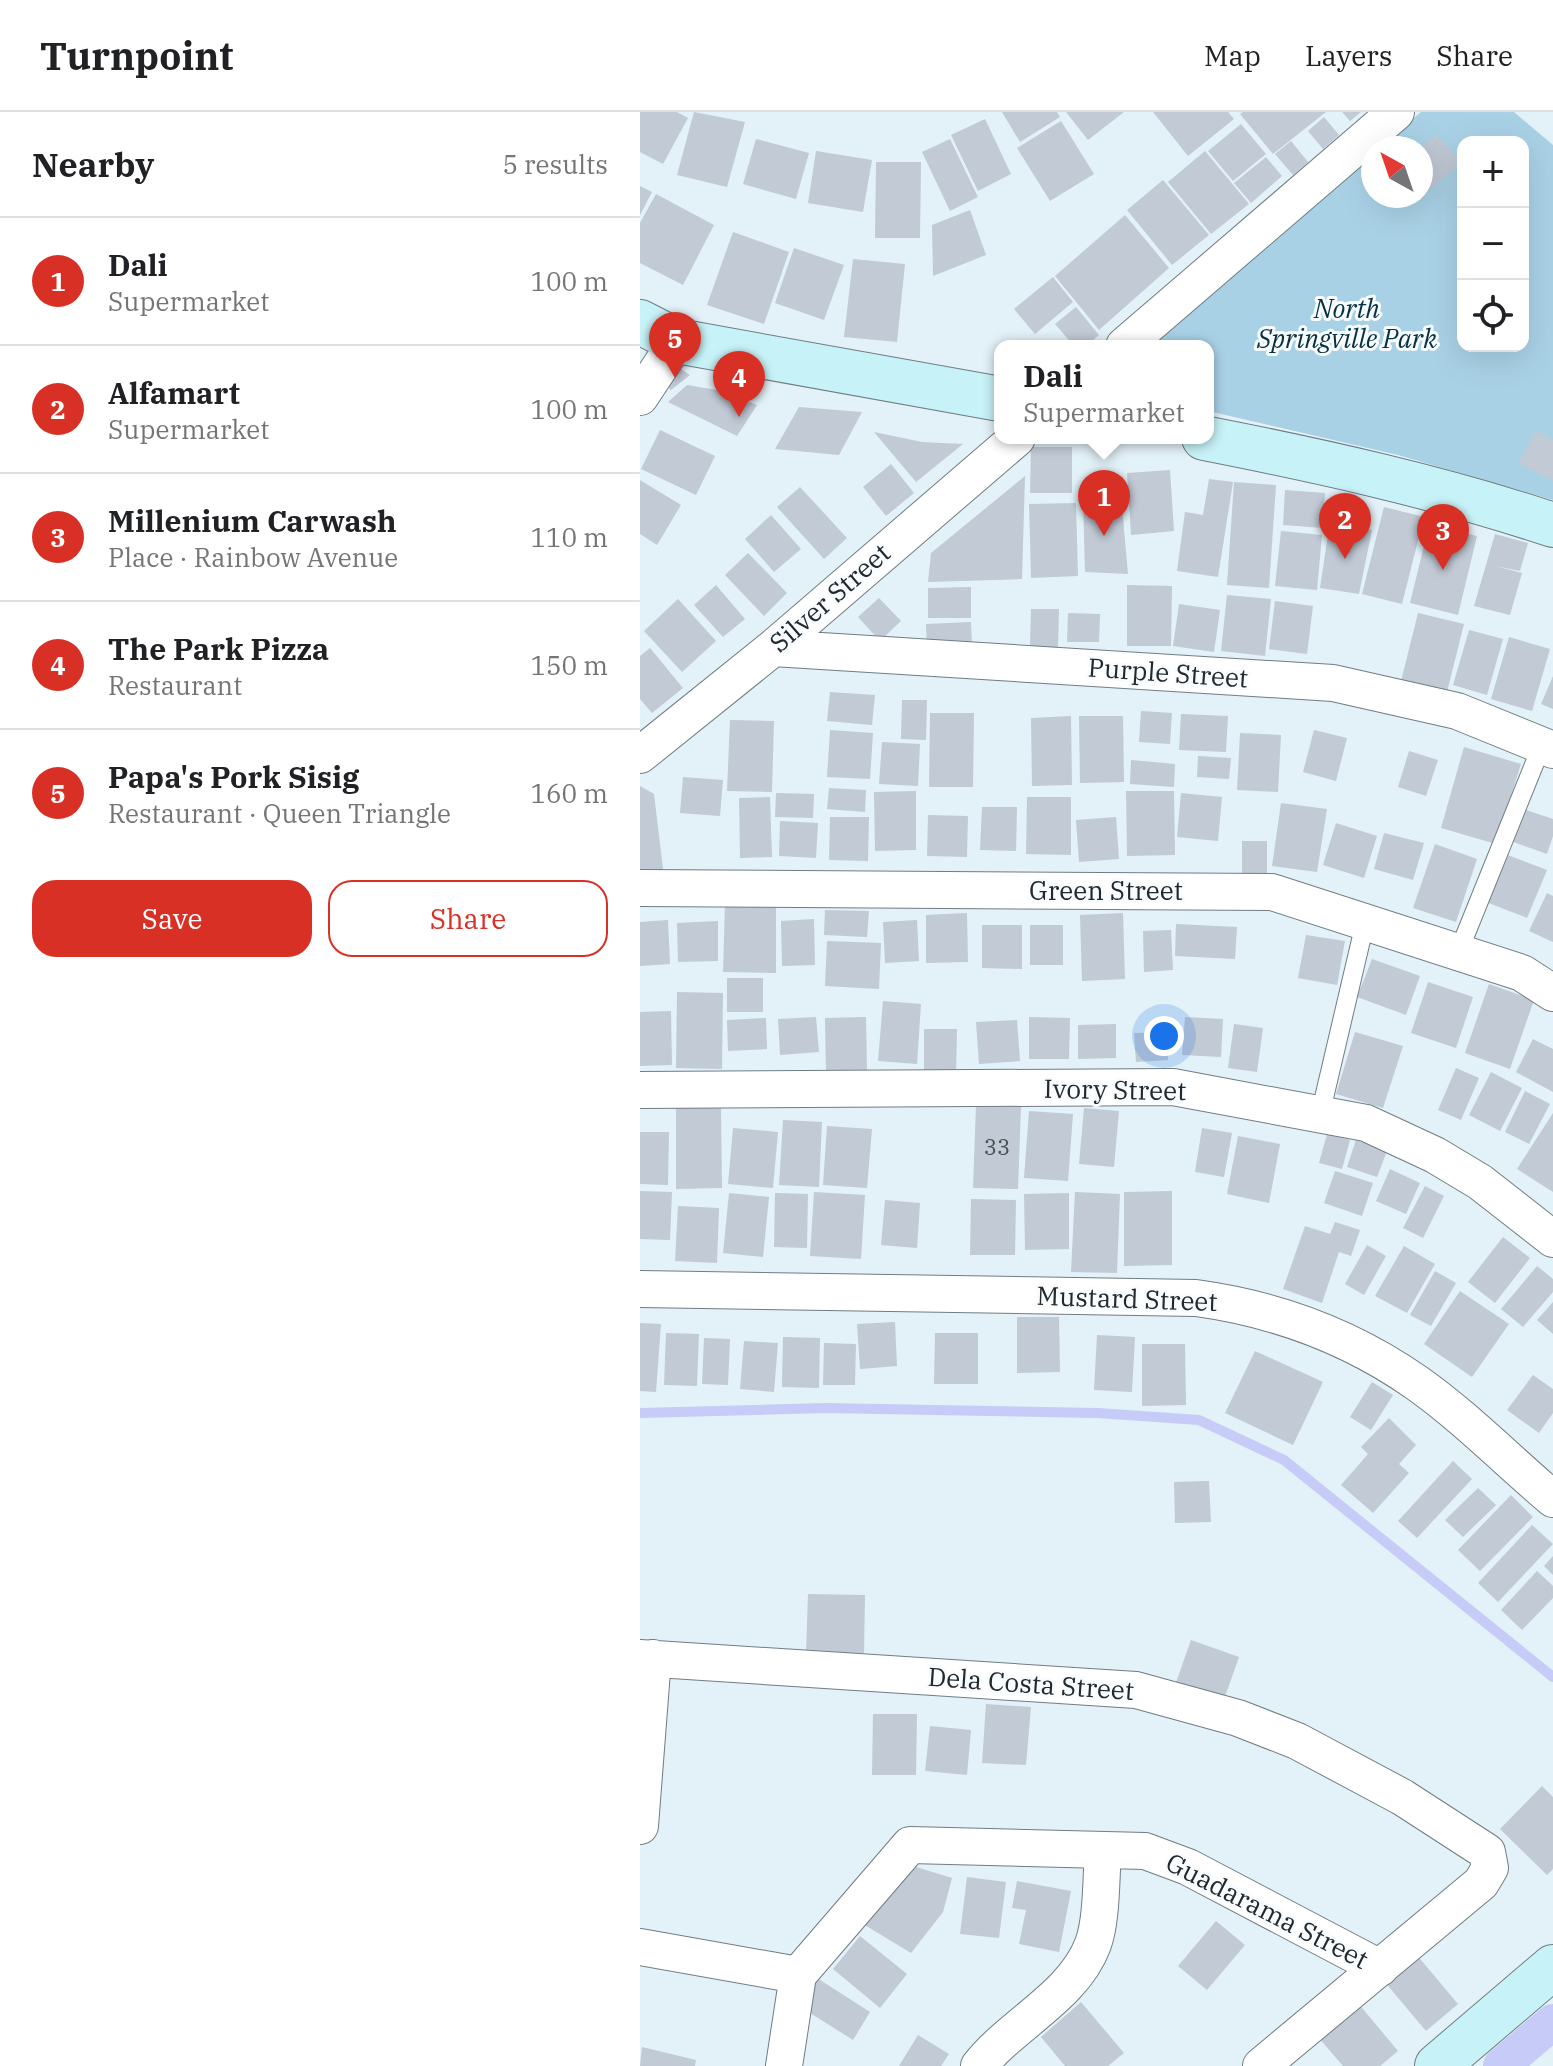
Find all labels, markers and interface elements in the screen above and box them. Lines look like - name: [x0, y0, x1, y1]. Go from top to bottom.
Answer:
- text: Turnpoint: [40, 31, 234, 80]
- text: Map: [1204, 37, 1261, 74]
- text: Layers: [1305, 37, 1392, 74]
- text: Share: [1436, 37, 1513, 74]
- north arrow: [1361, 136, 1433, 208]
- map controls: [1457, 136, 1529, 352]
- button: +: [1457, 136, 1529, 208]
- text: Nearby: [32, 142, 154, 186]
- text: 5 results: [502, 147, 608, 181]
- button: −: [1457, 208, 1529, 280]
- text: Dali: [108, 245, 168, 284]
- text: 1: [50, 264, 66, 298]
- text: 100 m: [530, 264, 608, 298]
- button: locate: [1457, 280, 1529, 352]
- text: Supermarket: [108, 284, 269, 318]
- park label: North Springville Park: [1256, 291, 1437, 355]
- pin: 5: [649, 312, 701, 378]
- popup: [994, 340, 1214, 444]
- pin: 4: [713, 351, 765, 417]
- text: Dali: [1023, 356, 1083, 395]
- text: Alfamart: [108, 373, 240, 412]
- text: 2: [50, 392, 66, 426]
- text: 100 m: [530, 392, 608, 426]
- text: Supermarket: [1023, 395, 1185, 429]
- text: Supermarket: [108, 412, 269, 446]
- pin: 1: [1078, 470, 1130, 536]
- pin: 2: [1319, 493, 1371, 559]
- text: Millenium Carwash: [108, 501, 396, 540]
- pin: 3: [1417, 504, 1469, 570]
- text: 3: [50, 520, 66, 554]
- text: 110 m: [530, 520, 608, 554]
- street label: Silver Street: [762, 535, 897, 659]
- text: Place · Rainbow Avenue: [108, 540, 398, 574]
- text: The Park Pizza: [108, 629, 329, 668]
- text: 4: [50, 648, 66, 682]
- text: 150 m: [530, 648, 608, 682]
- street label: Purple Street: [1087, 649, 1249, 695]
- text: Restaurant: [108, 668, 242, 702]
- text: Papa's Pork Sisig: [108, 757, 360, 796]
- text: 5: [50, 776, 66, 810]
- text: 160 m: [530, 776, 608, 810]
- text: Restaurant · Queen Triangle: [108, 796, 451, 830]
- street label: Green Street: [1029, 873, 1183, 907]
- button: Save: [32, 880, 312, 957]
- button: Share: [328, 880, 608, 957]
- your location: [1144, 1016, 1184, 1056]
- street label: Ivory Street: [1043, 1071, 1187, 1107]
- house number: 33: [984, 1132, 1010, 1161]
- street label: Mustard Street: [1036, 1278, 1218, 1318]
- street label: Dela Costa Street: [927, 1659, 1135, 1707]
- street label: Guadarama Street: [1160, 1844, 1374, 1976]

